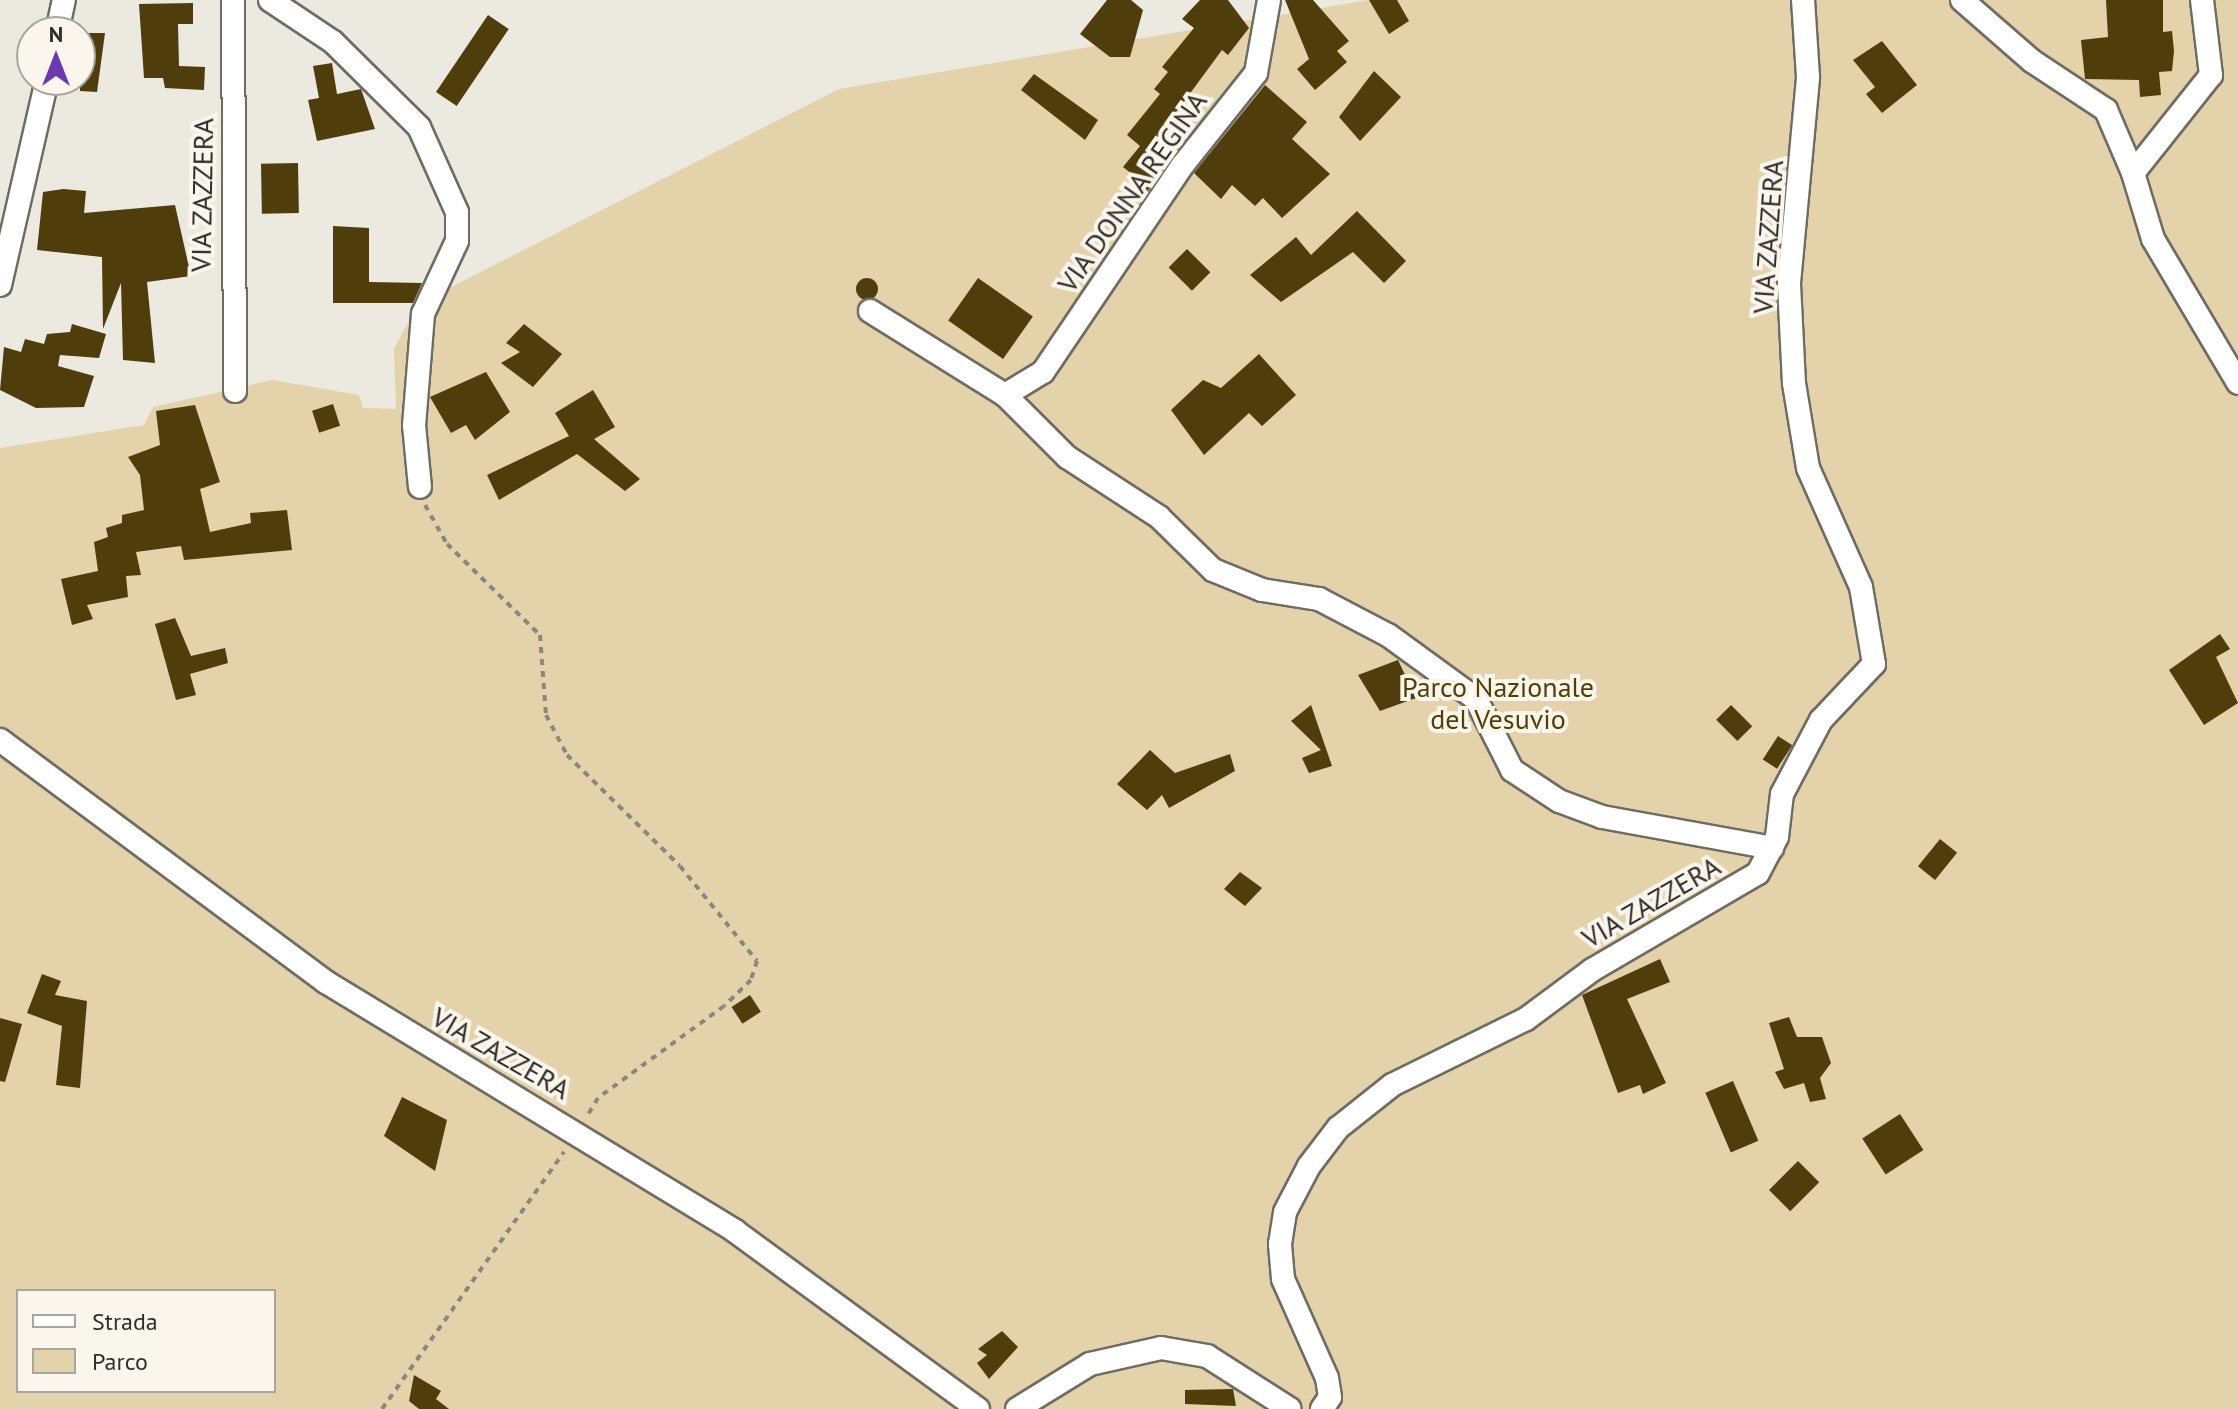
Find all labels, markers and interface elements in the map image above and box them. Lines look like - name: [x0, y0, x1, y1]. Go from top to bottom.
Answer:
- north arrow: [16, 16, 96, 96]
- text: N: [49, 20, 63, 48]
- street label: VIA DONNA REGINA: [1050, 84, 1214, 300]
- street label: VIA ZAZZERA: [184, 117, 220, 273]
- street label: VIA ZAZZERA: [1746, 158, 1790, 316]
- park label: Parco Nazionale del Vesuvio: [1402, 670, 1594, 736]
- street label: VIA ZAZZERA: [1575, 848, 1727, 956]
- street label: VIA ZAZZERA: [425, 999, 577, 1107]
- legend: [16, 1289, 276, 1393]
- text: Strada: [92, 1306, 158, 1337]
- text: Parco: [92, 1346, 148, 1377]

